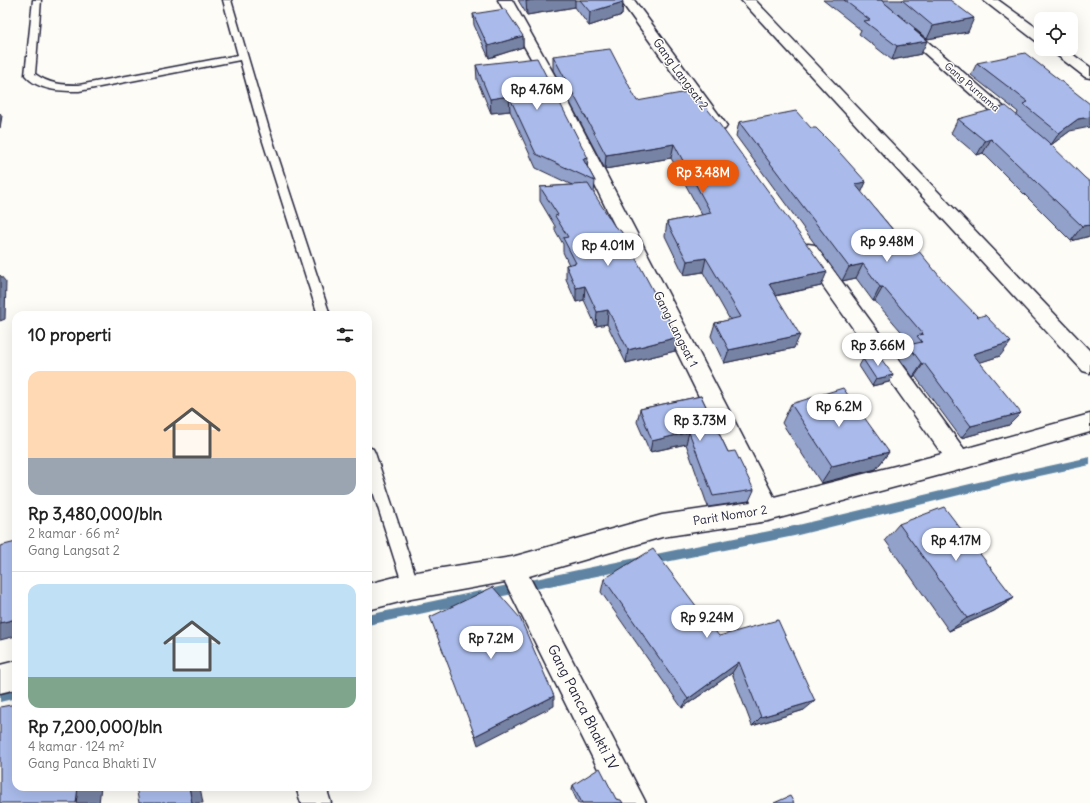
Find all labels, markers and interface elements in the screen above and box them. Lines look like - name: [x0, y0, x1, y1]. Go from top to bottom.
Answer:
- map controls: [1034, 12, 1078, 56]
- button: locate: [1034, 12, 1078, 56]
- street label: Gang Langsat 2: [650, 35, 712, 113]
- street label: Gang Purnama: [942, 60, 1002, 115]
- pin: Rp 4.76M: [496, 77, 578, 111]
- text: Rp 4.76M: [510, 81, 564, 98]
- pin: Rp 3.48M: [662, 160, 744, 194]
- text: Rp 3.48M: [676, 164, 730, 181]
- pin: Rp 9.48M: [846, 229, 928, 263]
- pin: Rp 4.01M: [567, 233, 649, 267]
- text: Rp 9.48M: [860, 233, 914, 250]
- text: Rp 4.01M: [581, 237, 635, 254]
- street label: Gang Langsat 1: [650, 289, 702, 369]
- text: 10 properti: [28, 324, 111, 346]
- icon: filters: [334, 324, 356, 346]
- pin: Rp 3.66M: [837, 333, 919, 367]
- text: Rp 3.66M: [851, 337, 905, 354]
- pin: Rp 6.2M: [802, 394, 876, 428]
- icon: home: [156, 397, 228, 469]
- text: Rp 6.2M: [816, 398, 862, 415]
- pin: Rp 3.73M: [659, 408, 741, 442]
- text: Rp 3.73M: [673, 412, 727, 429]
- street label: Parit Nomor 2: [692, 502, 769, 528]
- text: Rp 3,480,000/bln: [28, 503, 162, 525]
- text: 2 kamar · 66 m²: [28, 525, 120, 542]
- pin: Rp 4.17M: [915, 528, 997, 562]
- text: Rp 4.17M: [931, 532, 981, 549]
- text: Gang Langsat 2: [28, 542, 120, 559]
- pin: Rp 9.24M: [666, 605, 748, 639]
- text: Rp 9.24M: [680, 609, 734, 626]
- icon: home: [156, 610, 228, 682]
- pin: Rp 7.2M: [454, 626, 528, 660]
- text: Rp 7.2M: [468, 630, 514, 647]
- street label: Gang Panca Bhakti IV: [544, 641, 623, 773]
- text: Rp 7,200,000/bln: [28, 716, 162, 738]
- text: 4 kamar · 124 m²: [28, 738, 125, 755]
- text: Gang Panca Bhakti IV: [28, 755, 156, 772]

